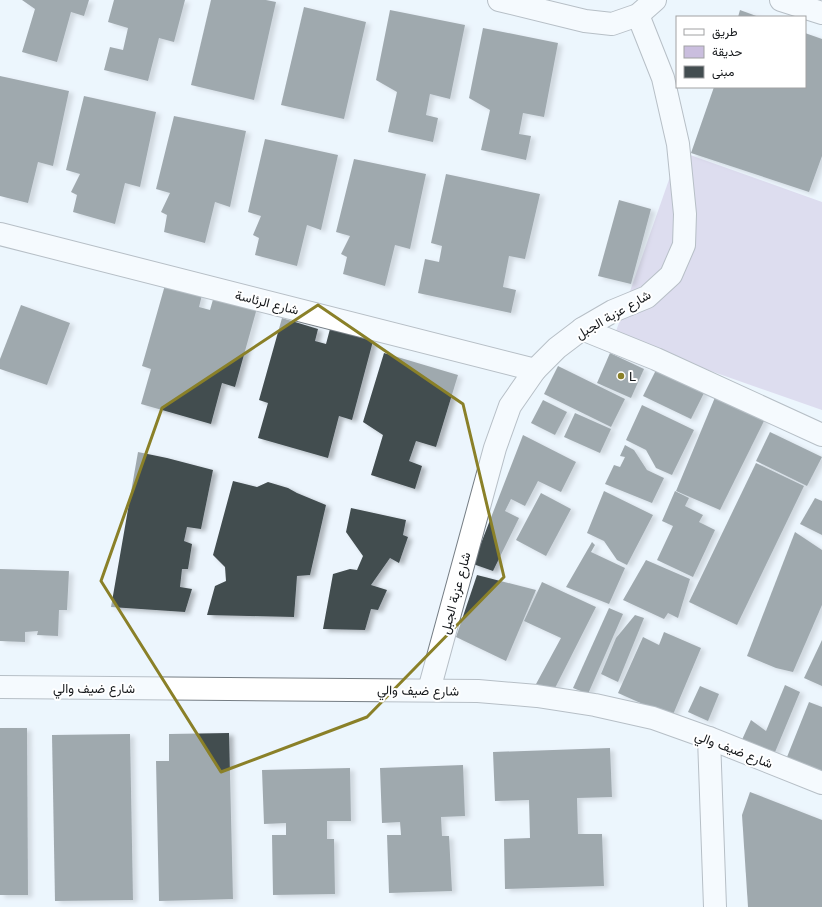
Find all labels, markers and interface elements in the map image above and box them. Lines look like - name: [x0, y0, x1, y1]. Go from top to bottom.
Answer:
- legend: [676, 16, 806, 88]
- text: طريق: [712, 25, 738, 40]
- text: حديقة: [712, 45, 742, 59]
- text: مبنى: [712, 65, 734, 80]
- street label: شارع الرئاسة: [233, 287, 300, 320]
- street label: شارع عزبة الجبل: [573, 287, 654, 344]
- place label: L: [629, 369, 636, 384]
- marker: L: [616, 371, 626, 381]
- street label: شارع عزبة الجبل: [437, 550, 476, 636]
- street label: شارع ضيف والي: [53, 681, 135, 699]
- street label: شارع ضيف والي: [377, 682, 459, 702]
- street label: شارع ضيف والي: [692, 728, 775, 774]

